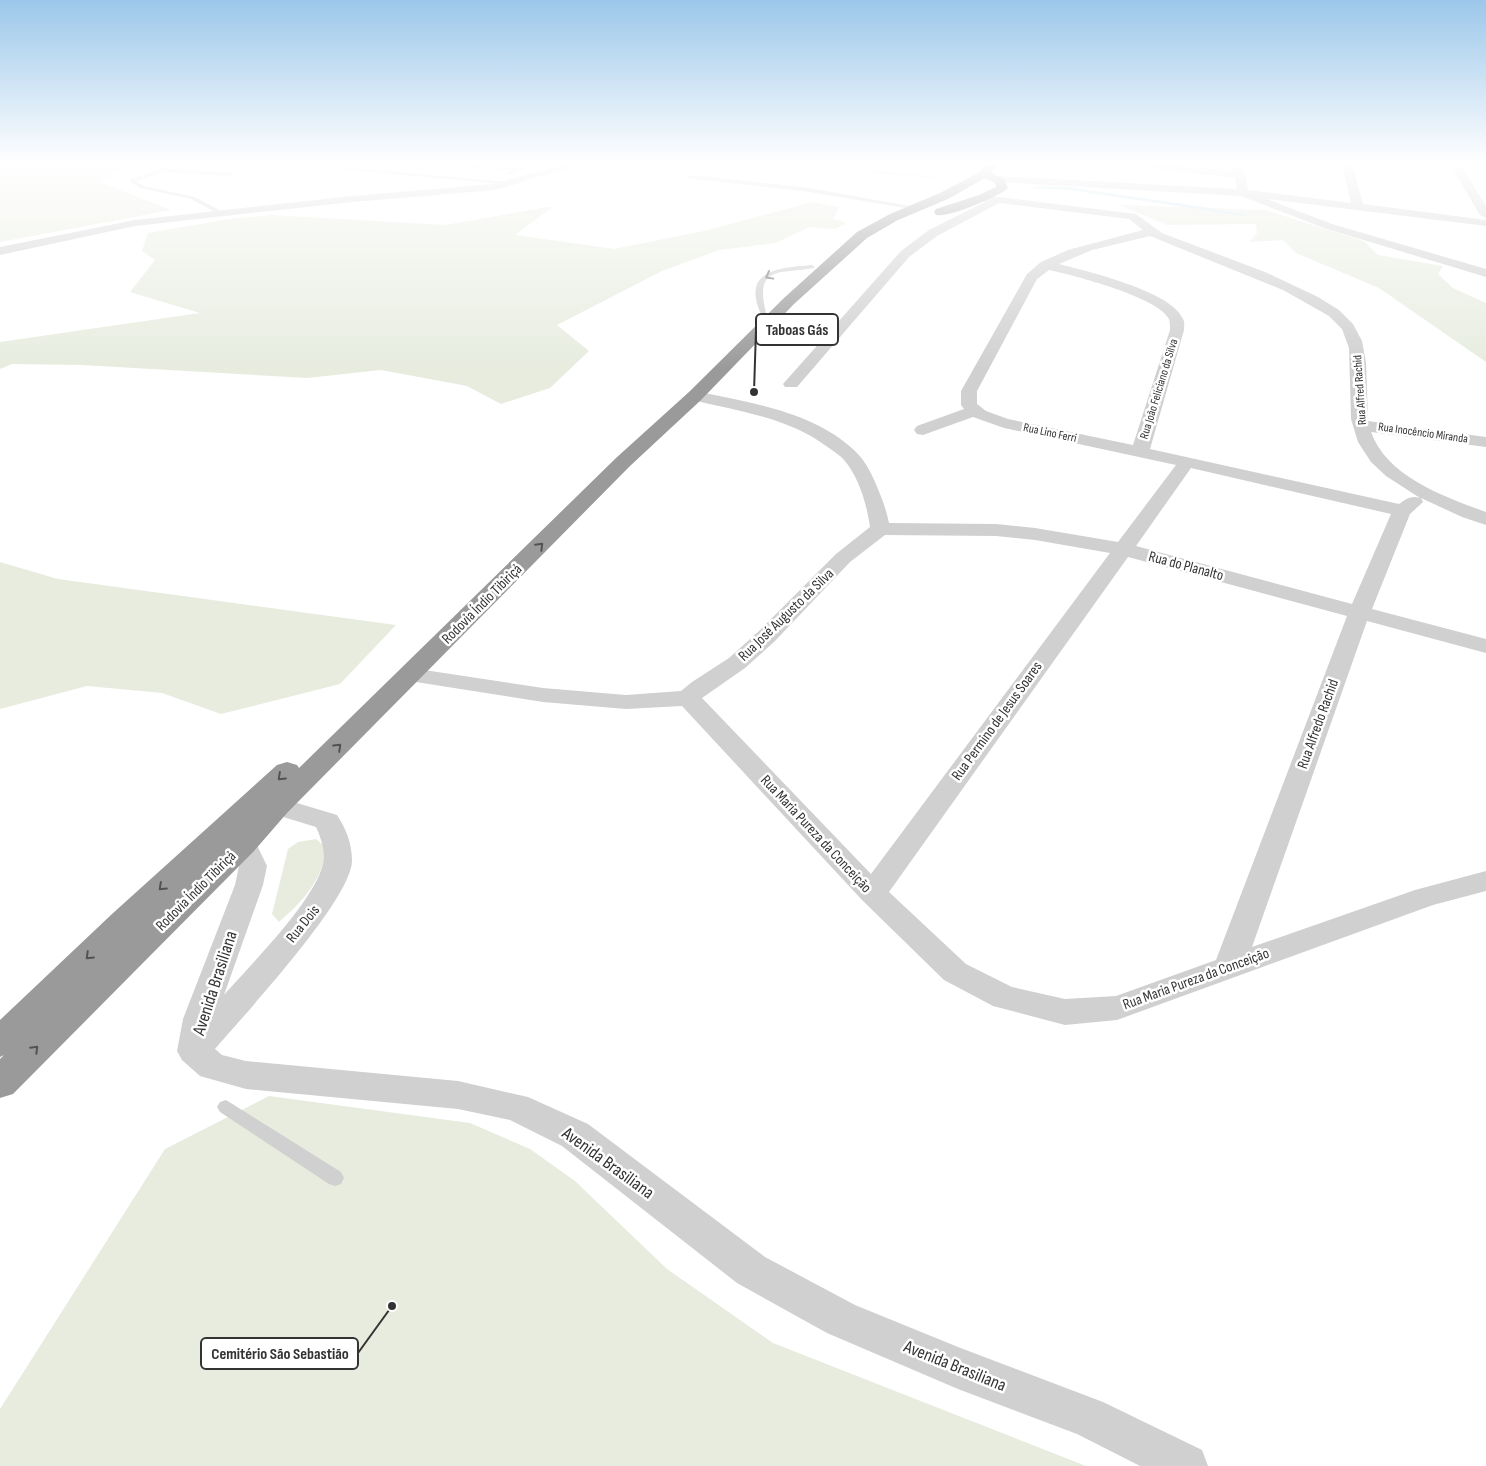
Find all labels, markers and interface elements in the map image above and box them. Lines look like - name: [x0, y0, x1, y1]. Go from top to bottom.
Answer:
- one-way arrow: [766, 270, 775, 280]
- callout: Taboas Gás: [756, 314, 838, 345]
- text: Taboas Gás: [766, 321, 828, 340]
- street label: Rua João Feliciano da Silva: [1137, 337, 1181, 441]
- street label: Rua Alfred Rachid: [1350, 354, 1370, 426]
- street label: Rua Inocêncio Miranda: [1377, 419, 1469, 447]
- street label: Rua Lino Ferri: [1022, 420, 1078, 446]
- one-way arrow: [534, 542, 543, 551]
- street label: Rua do Planalto: [1146, 547, 1226, 585]
- street label: Rodovia Índio Tibiriçá: [438, 560, 526, 648]
- street label: Rua José Augusto da Silva: [734, 564, 838, 665]
- street label: Rua Permino de Jesus Soares: [947, 658, 1047, 784]
- street label: Rua Alfredo Rachid: [1293, 677, 1343, 771]
- one-way arrow: [332, 743, 341, 752]
- one-way arrow: [278, 771, 287, 780]
- street label: Rua Maria Pureza da Conceição: [756, 771, 876, 897]
- street label: Rodovia Índio Tibiriçá: [152, 847, 240, 935]
- one-way arrow: [158, 881, 167, 890]
- street label: Rua Dois: [282, 901, 324, 947]
- street label: Avenida Brasiliana: [188, 928, 242, 1039]
- street label: Rua Maria Pureza da Conceição: [1120, 944, 1272, 1014]
- one-way arrow: [86, 950, 95, 959]
- one-way arrow: [29, 1046, 38, 1055]
- street label: Avenida Brasiliana: [557, 1122, 658, 1203]
- street label: Avenida Brasiliana: [900, 1336, 1009, 1396]
- callout: Cemitério São Sebastião: [201, 1338, 358, 1369]
- text: Cemitério São Sebastião: [211, 1345, 349, 1364]

